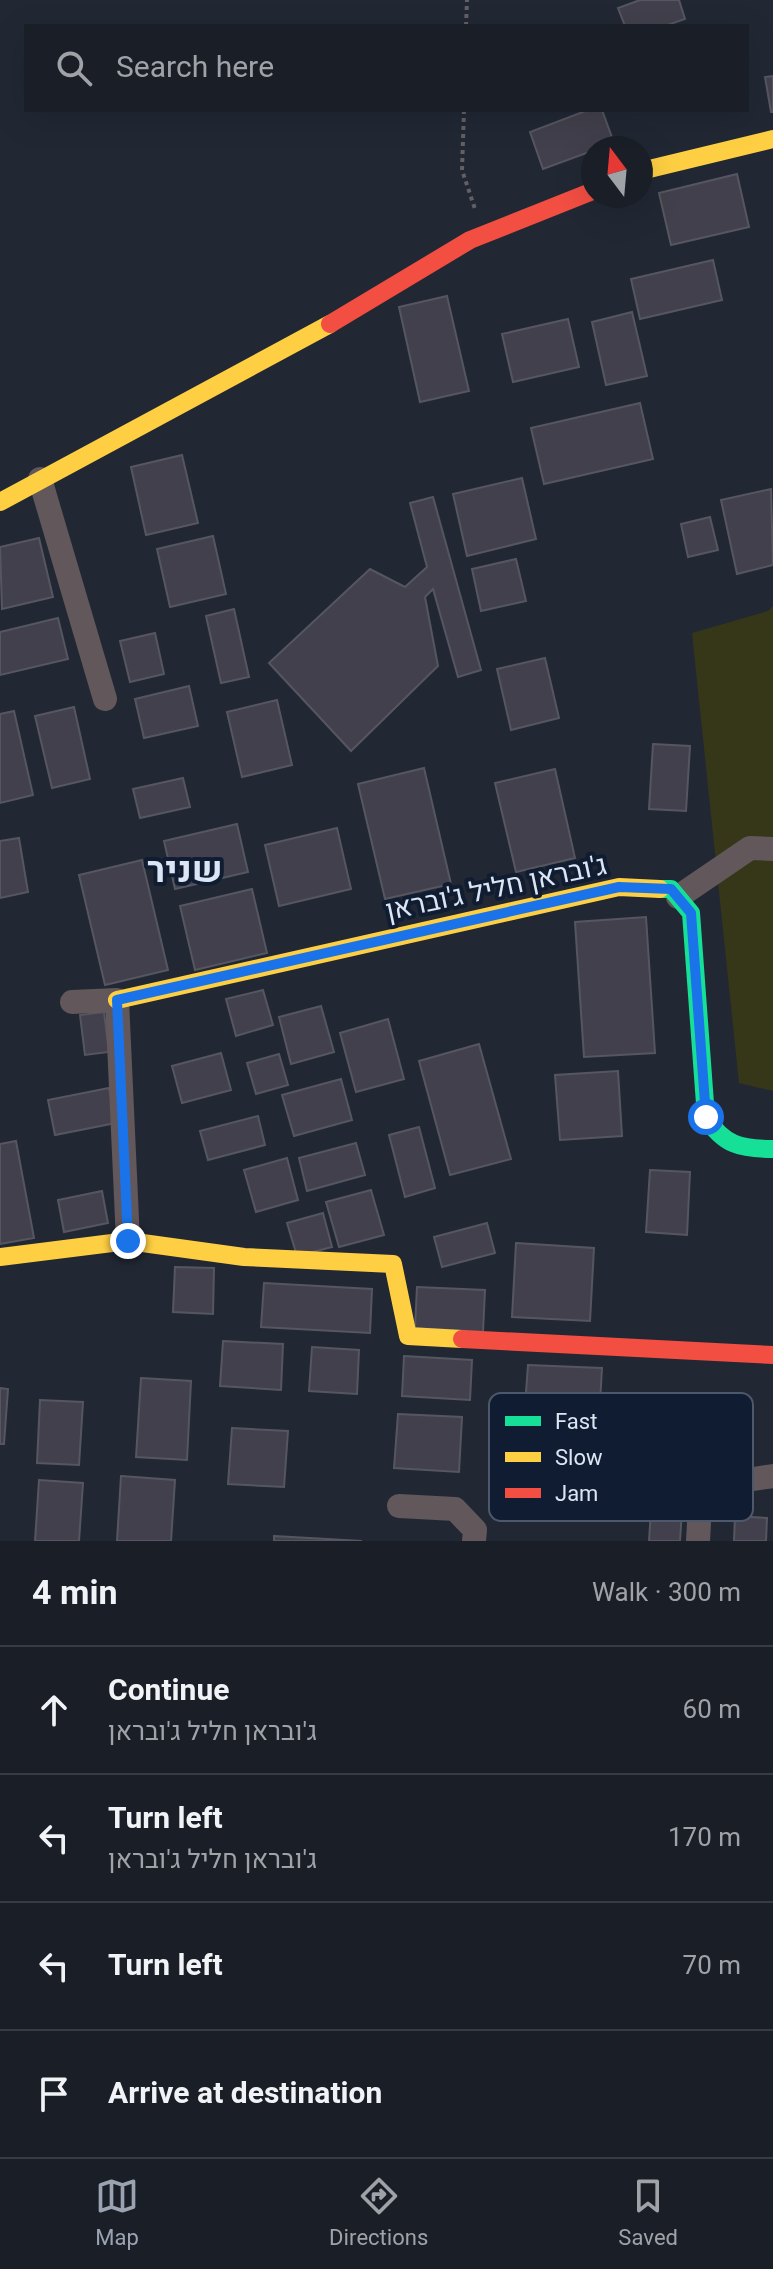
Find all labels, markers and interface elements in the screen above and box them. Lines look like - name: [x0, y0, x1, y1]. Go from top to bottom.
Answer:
- search box: [24, 24, 749, 112]
- icon: search: [52, 46, 96, 90]
- text: Search here: [116, 46, 274, 90]
- north arrow: [581, 136, 653, 208]
- district label: שניר: [147, 844, 223, 897]
- street label: ג'ובראן חליל ג'ובראן: [382, 845, 611, 932]
- route start: [688, 1099, 724, 1135]
- route end: [110, 1223, 146, 1259]
- legend: [489, 1393, 753, 1521]
- text: Fast: [555, 1406, 597, 1438]
- text: Slow: [555, 1442, 603, 1474]
- text: Jam: [555, 1478, 598, 1510]
- text: 4 min: [32, 1568, 118, 1618]
- text: Walk · 300 m: [592, 1574, 741, 1612]
- text: Continue: [108, 1669, 229, 1713]
- icon: ahead: [32, 1688, 76, 1732]
- text: 60 m: [683, 1691, 741, 1729]
- text: ג'ובראן חליל ג'ובראן: [108, 1713, 317, 1751]
- text: Turn left: [108, 1797, 223, 1841]
- icon: left: [32, 1816, 76, 1860]
- text: 170 m: [668, 1819, 741, 1857]
- text: ג'ובראן חליל ג'ובראן: [108, 1841, 317, 1879]
- icon: left: [32, 1944, 76, 1988]
- text: Turn left: [108, 1944, 223, 1988]
- text: 70 m: [683, 1947, 741, 1985]
- icon: arrive: [32, 2072, 76, 2116]
- text: Arrive at destination: [108, 2072, 382, 2116]
- tab: Map: [95, 2174, 139, 2254]
- tab: Directions: [329, 2174, 428, 2254]
- tab: Saved: [618, 2174, 678, 2254]

